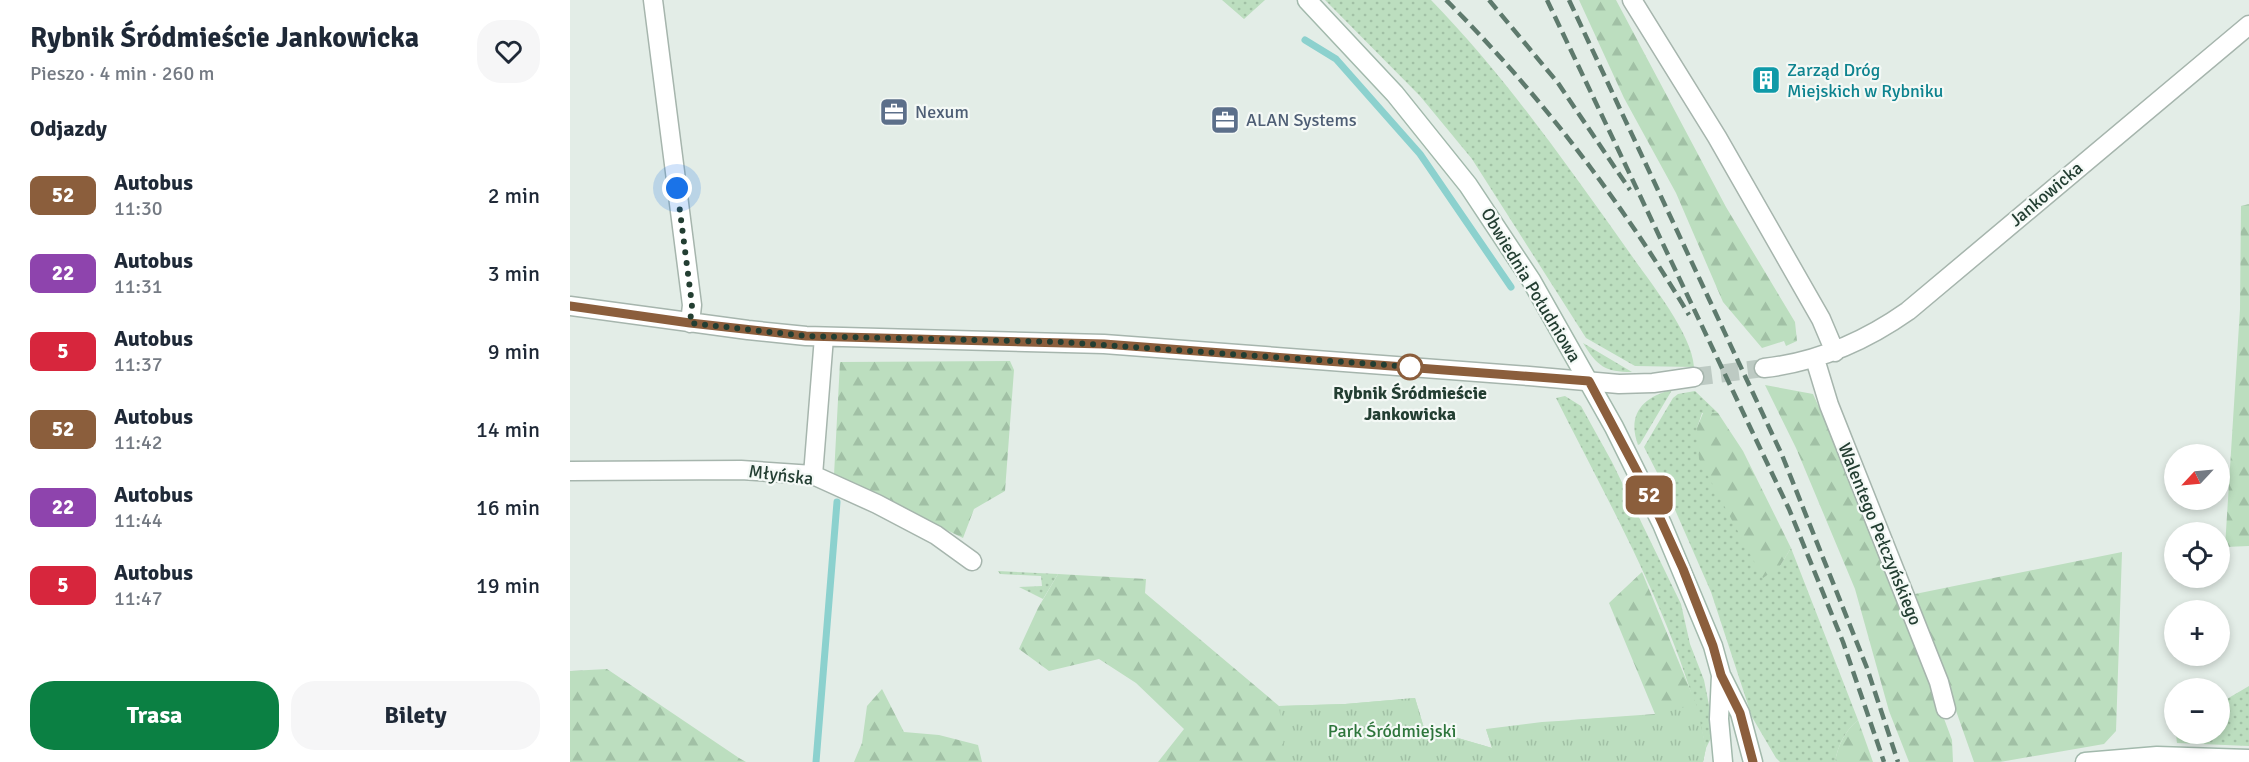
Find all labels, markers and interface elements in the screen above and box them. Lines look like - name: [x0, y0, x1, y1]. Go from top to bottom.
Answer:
- button: heart: [477, 20, 540, 83]
- text: Rybnik Śródmieście Jankowicka: [30, 21, 419, 55]
- place label: Zarząd Dróg Miejskich w Rybniku: [1787, 59, 1943, 102]
- text: Pieszo · 4 min · 260 m: [30, 61, 215, 86]
- building icon: Zarząd Dróg Miejskich w Rybniku: [1750, 64, 1782, 96]
- office icon: Nexum: [878, 96, 910, 128]
- place label: Nexum: [915, 101, 969, 123]
- office icon: ALAN Systems: [1209, 104, 1241, 136]
- place label: ALAN Systems: [1246, 109, 1357, 131]
- text: Odjazdy: [30, 115, 107, 142]
- street label: Jankowicka: [2005, 157, 2087, 231]
- text: Autobus: [114, 169, 193, 196]
- your location: [662, 173, 692, 203]
- text: 52: [52, 182, 74, 208]
- text: 2 min: [488, 182, 540, 209]
- text: 11:30: [114, 196, 163, 221]
- street label: Obwiednia Południowa: [1476, 204, 1586, 366]
- text: Autobus: [114, 247, 193, 274]
- text: 22: [52, 260, 74, 286]
- text: 3 min: [488, 260, 540, 287]
- text: 11:31: [114, 274, 163, 299]
- text: Autobus: [114, 325, 193, 352]
- text: 5: [57, 338, 69, 364]
- text: 9 min: [488, 338, 540, 365]
- text: 11:37: [114, 352, 163, 377]
- marker: Rybnik Śródmieście Jankowicka: [1397, 354, 1423, 380]
- place label: Rybnik Śródmieście Jankowicka: [1333, 382, 1487, 425]
- text: Autobus: [114, 403, 193, 430]
- text: 52: [52, 416, 74, 442]
- text: 14 min: [476, 416, 540, 443]
- text: 11:42: [114, 430, 163, 455]
- street label: Walentego Pełczyńskiego: [1833, 440, 1927, 628]
- north arrow: [2164, 444, 2230, 510]
- map controls: [2164, 444, 2230, 744]
- street label: Młyńska: [747, 460, 815, 490]
- line badge: 52: [1622, 476, 1676, 514]
- text: Autobus: [114, 481, 193, 508]
- text: 52: [1638, 482, 1660, 508]
- text: 22: [52, 494, 74, 520]
- text: 16 min: [476, 494, 540, 521]
- text: 11:44: [114, 508, 163, 533]
- button: locate: [2164, 522, 2230, 588]
- text: Autobus: [114, 559, 193, 586]
- text: 5: [57, 572, 69, 598]
- text: 19 min: [476, 572, 540, 599]
- text: 11:47: [114, 586, 163, 611]
- button: +: [2164, 600, 2230, 666]
- button: −: [2164, 678, 2230, 744]
- button: Trasa: [30, 681, 279, 750]
- button: Bilety: [291, 681, 540, 750]
- park label: Park Śródmiejski: [1328, 720, 1456, 742]

